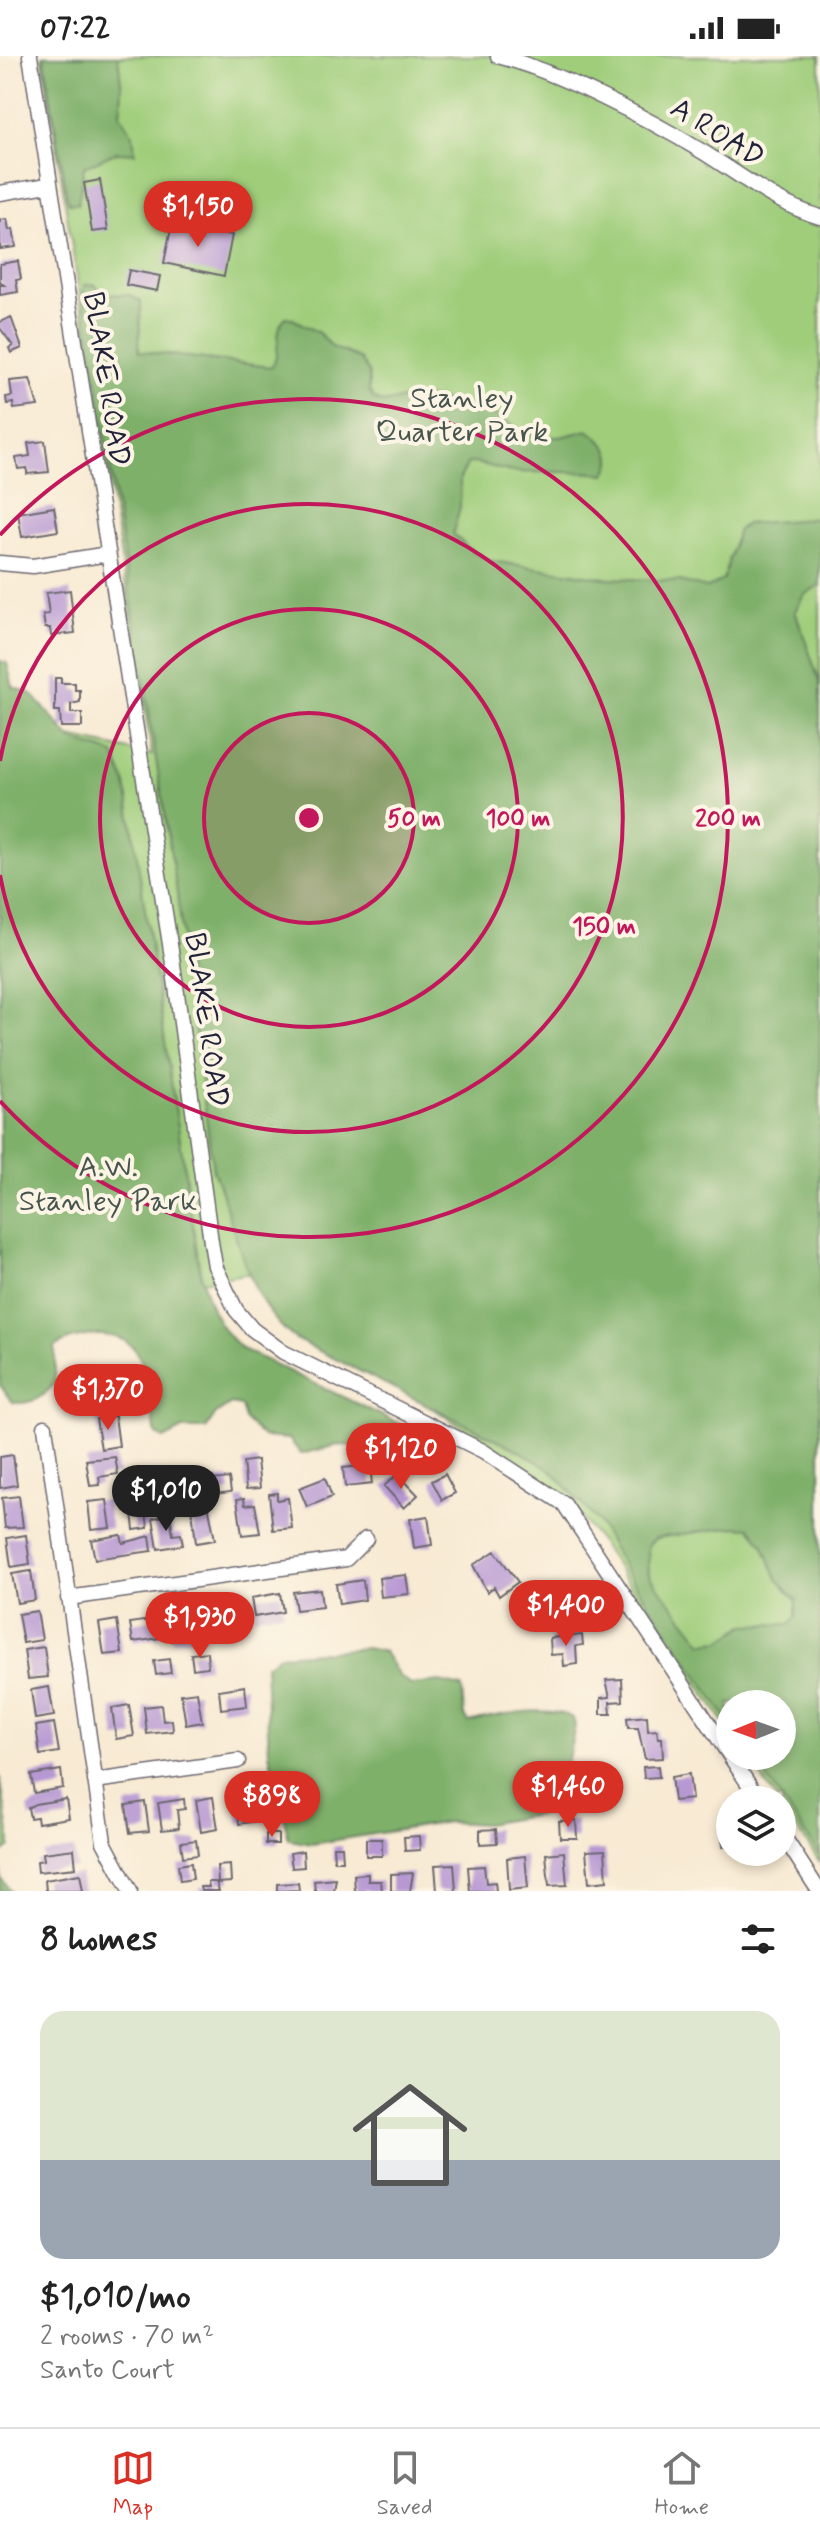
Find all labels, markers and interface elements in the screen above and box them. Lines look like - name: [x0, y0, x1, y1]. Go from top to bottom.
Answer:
- text: 07:22: [40, 9, 110, 48]
- street label: A ROAD: [663, 89, 771, 177]
- pin: $1,150: [133, 181, 263, 249]
- text: $1,150: [162, 190, 234, 224]
- street label: BLAKE ROAD: [73, 289, 139, 469]
- park label: Stanley Quarter Park: [375, 379, 549, 452]
- centre of rings: [295, 804, 323, 832]
- text: 50 m: [387, 804, 441, 835]
- text: 100 m: [486, 804, 550, 835]
- text: 200 m: [695, 804, 761, 835]
- text: 150 m: [572, 912, 636, 943]
- street label: BLAKE ROAD: [174, 930, 238, 1110]
- park label: A.W. Stanley Park: [19, 1148, 197, 1221]
- pin: $1,370: [43, 1364, 173, 1432]
- text: $1,370: [72, 1373, 144, 1407]
- pin: $1,120: [336, 1423, 466, 1491]
- text: $1,120: [364, 1432, 438, 1466]
- pin: $1,010: [101, 1465, 231, 1533]
- text: $1,010: [130, 1474, 202, 1508]
- pin: $1,400: [501, 1580, 631, 1648]
- text: $1,400: [527, 1589, 605, 1623]
- pin: $1,930: [135, 1592, 265, 1660]
- text: $1,930: [163, 1601, 237, 1635]
- north arrow: [716, 1690, 796, 1770]
- map controls: [716, 1690, 796, 1866]
- pin: $1,460: [503, 1761, 633, 1829]
- text: $1,460: [530, 1770, 606, 1804]
- pin: $898: [225, 1771, 319, 1839]
- text: $898: [242, 1780, 302, 1814]
- button: layers: [716, 1786, 796, 1866]
- text: 8 homes: [40, 1917, 157, 1962]
- icon: filters: [736, 1917, 780, 1961]
- icon: home: [338, 2063, 482, 2207]
- text: $1,010/mo: [40, 2275, 191, 2320]
- text: 2 rooms · 70 m²: [40, 2320, 214, 2354]
- text: Santo Court: [40, 2354, 175, 2388]
- tab: Map: [111, 2446, 155, 2522]
- tab: Saved: [377, 2446, 432, 2522]
- tab: Home: [654, 2446, 709, 2522]

